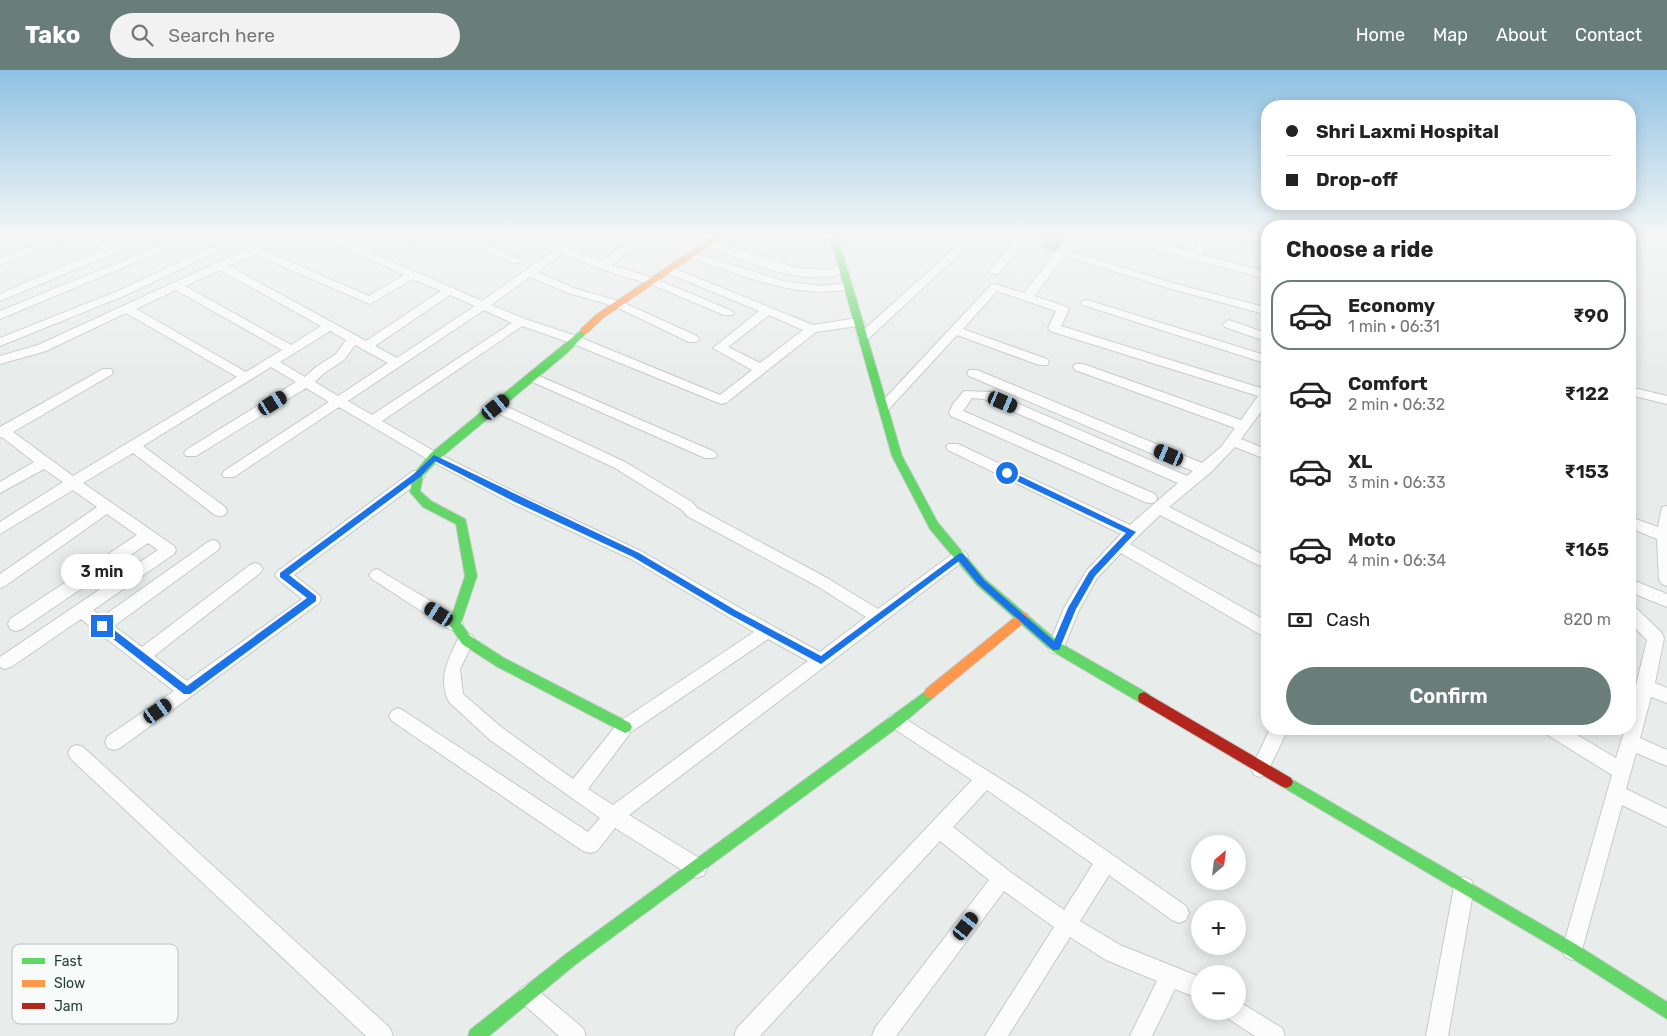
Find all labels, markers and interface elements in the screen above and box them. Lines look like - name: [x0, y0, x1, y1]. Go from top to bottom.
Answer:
- search box: [110, 13, 460, 58]
- text: Tako: [25, 21, 80, 49]
- icon: search: [128, 21, 156, 49]
- text: Search here: [168, 24, 275, 47]
- text: Home: [1356, 24, 1405, 46]
- text: Map: [1433, 24, 1468, 46]
- text: About: [1496, 24, 1547, 46]
- text: Contact: [1575, 24, 1642, 46]
- text: Shri Laxmi Hospital: [1316, 120, 1499, 143]
- text: Drop-off: [1316, 168, 1398, 191]
- text: Choose a ride: [1286, 236, 1433, 263]
- icon: car: [1288, 293, 1333, 338]
- text: Economy: [1348, 294, 1435, 317]
- text: ₹90: [1573, 304, 1609, 327]
- text: 1 min · 06:31: [1348, 317, 1440, 336]
- icon: car: [1288, 371, 1333, 416]
- text: Comfort: [1348, 372, 1428, 395]
- text: ₹122: [1564, 382, 1609, 405]
- car: [256, 389, 289, 417]
- car: [986, 389, 1019, 415]
- car: [479, 392, 512, 422]
- text: 2 min · 06:32: [1348, 395, 1445, 414]
- car: [1152, 442, 1185, 468]
- icon: car: [1288, 449, 1333, 494]
- text: XL: [1348, 450, 1372, 473]
- text: ₹153: [1564, 460, 1609, 483]
- route start: [996, 462, 1018, 484]
- text: 3 min · 06:33: [1348, 473, 1446, 492]
- icon: car: [1288, 527, 1333, 572]
- text: Moto: [1348, 528, 1396, 551]
- text: ₹165: [1564, 538, 1609, 561]
- text: 4 min · 06:34: [1348, 551, 1446, 570]
- callout: 3 min: [61, 554, 143, 588]
- text: 3 min: [81, 562, 123, 581]
- car: [422, 600, 455, 628]
- icon: cash: [1286, 606, 1314, 634]
- text: Cash: [1326, 608, 1370, 631]
- text: 820 m: [1563, 610, 1611, 629]
- route end: [91, 615, 113, 637]
- button: Confirm: [1286, 667, 1611, 725]
- car: [141, 696, 174, 726]
- north arrow: [1191, 835, 1246, 890]
- map controls: [1191, 835, 1246, 1020]
- button: +: [1191, 900, 1246, 955]
- car: [950, 910, 981, 942]
- legend: [12, 944, 178, 1024]
- text: Fast: [54, 953, 83, 970]
- button: −: [1191, 965, 1246, 1020]
- text: Slow: [54, 975, 85, 992]
- text: Jam: [54, 998, 83, 1015]

